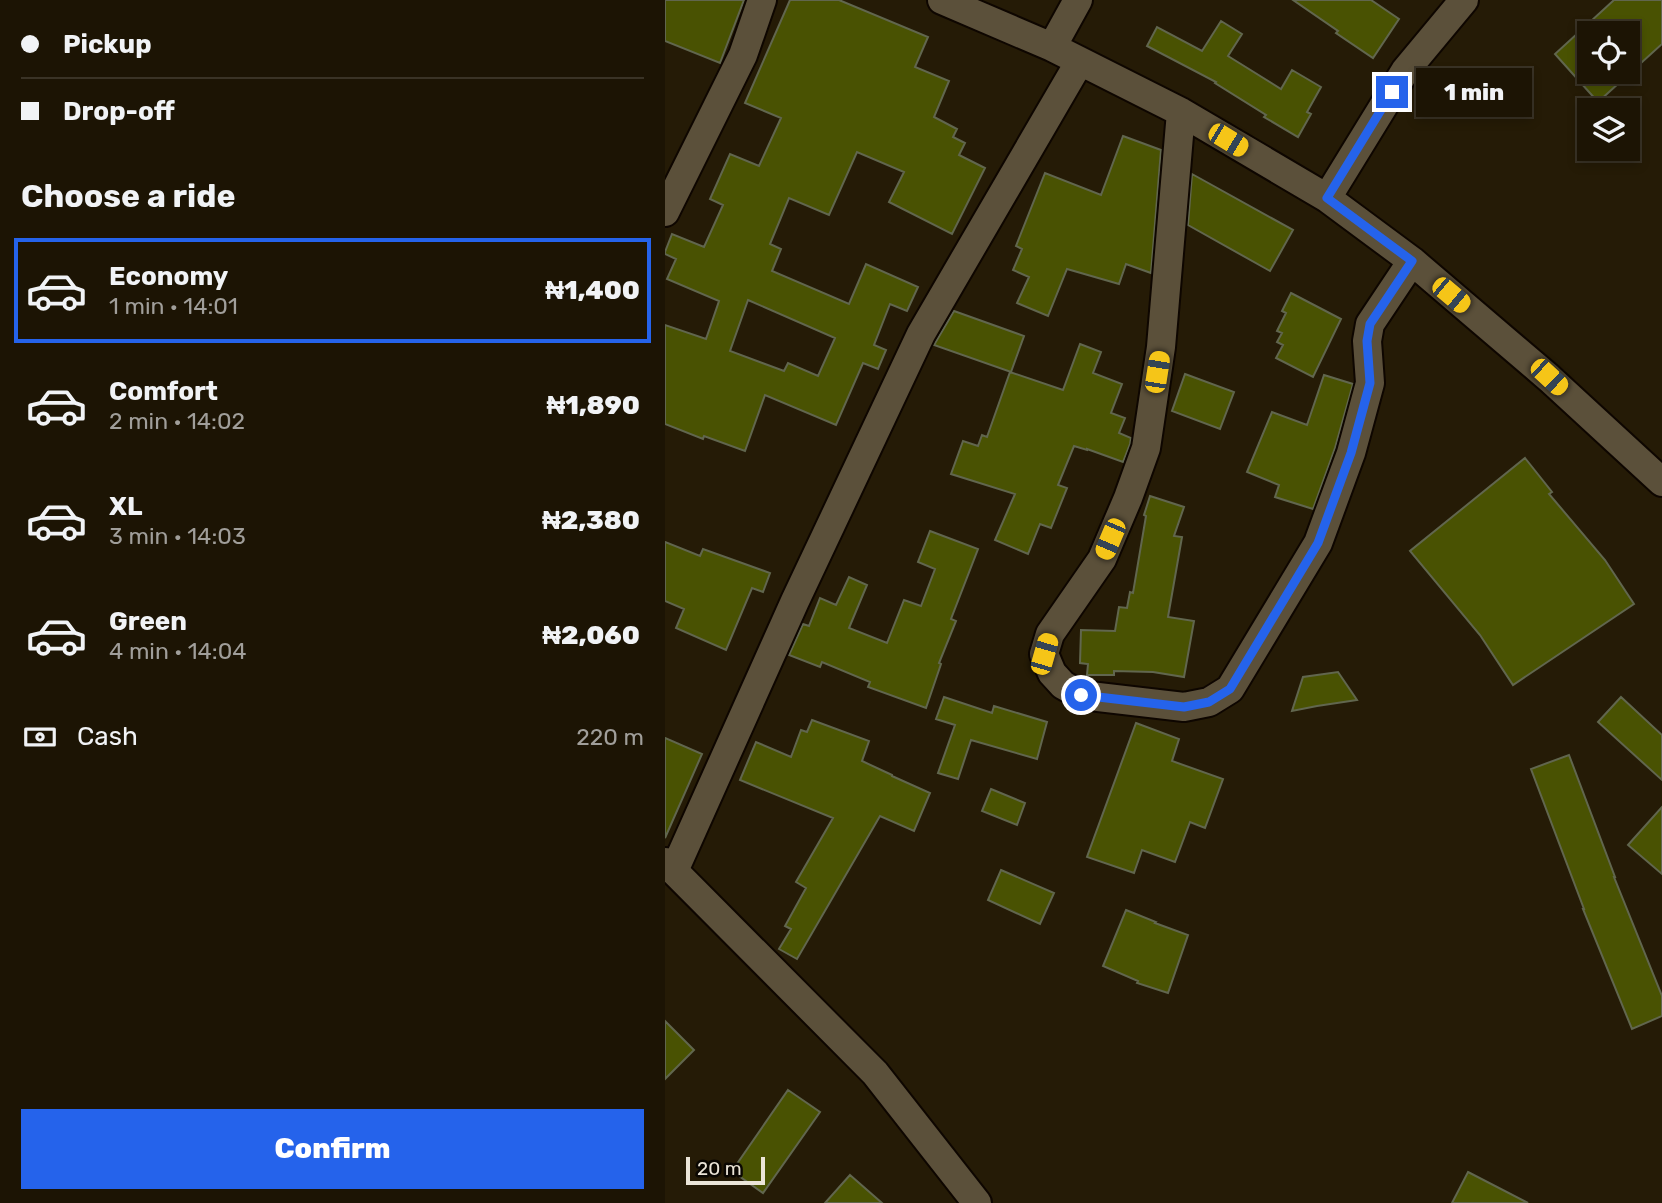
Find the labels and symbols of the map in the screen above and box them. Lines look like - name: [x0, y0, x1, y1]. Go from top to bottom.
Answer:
- callout: 1 min: [1417, 68, 1532, 116]
- route end: [1376, 76, 1408, 108]
- car: [1205, 120, 1252, 160]
- car: [1429, 273, 1474, 317]
- car: [1144, 350, 1171, 394]
- car: [1527, 355, 1572, 399]
- car: [1093, 516, 1128, 562]
- car: [1029, 631, 1060, 677]
- route start: [1065, 679, 1097, 711]
- scale bar: [686, 1154, 765, 1186]

